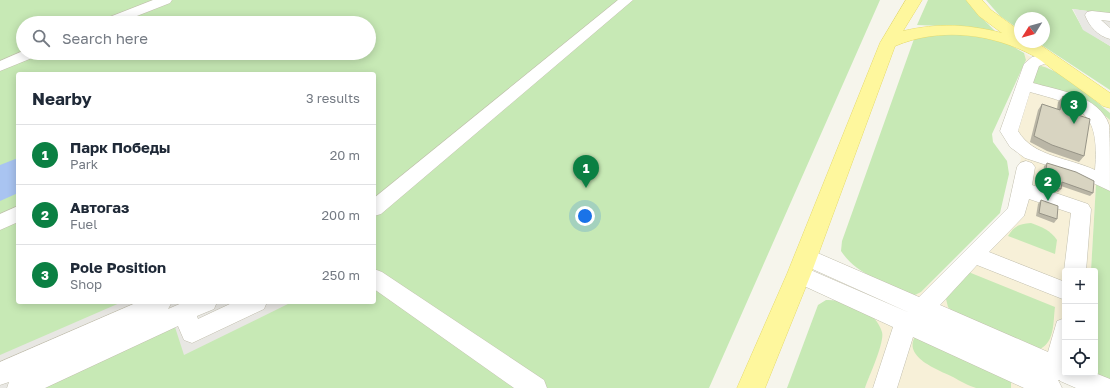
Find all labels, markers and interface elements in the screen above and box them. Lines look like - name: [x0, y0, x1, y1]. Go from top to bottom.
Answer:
- north arrow: [1014, 12, 1050, 48]
- search box: [16, 16, 376, 60]
- icon: search: [30, 27, 52, 49]
- text: Search here: [62, 29, 148, 47]
- text: Nearby: [32, 88, 92, 109]
- text: 3 results: [306, 90, 360, 106]
- pin: 3: [1061, 91, 1087, 124]
- text: Парк Победы: [70, 138, 171, 156]
- text: 1: [42, 147, 48, 163]
- text: 20 m: [330, 147, 360, 163]
- pin: 1: [573, 155, 599, 188]
- text: Park: [70, 156, 98, 172]
- pin: 2: [1035, 168, 1061, 201]
- text: Автогаз: [70, 198, 129, 216]
- your location: [575, 206, 595, 226]
- text: 2: [41, 207, 49, 223]
- text: 200 m: [322, 207, 360, 223]
- text: Fuel: [70, 216, 97, 232]
- text: Pole Position: [70, 258, 166, 276]
- text: 3: [41, 267, 49, 283]
- text: 250 m: [322, 267, 360, 283]
- map controls: [1062, 268, 1098, 376]
- button: +: [1062, 268, 1098, 304]
- text: Shop: [70, 276, 102, 292]
- button: −: [1062, 304, 1098, 340]
- button: locate: [1062, 340, 1098, 376]

